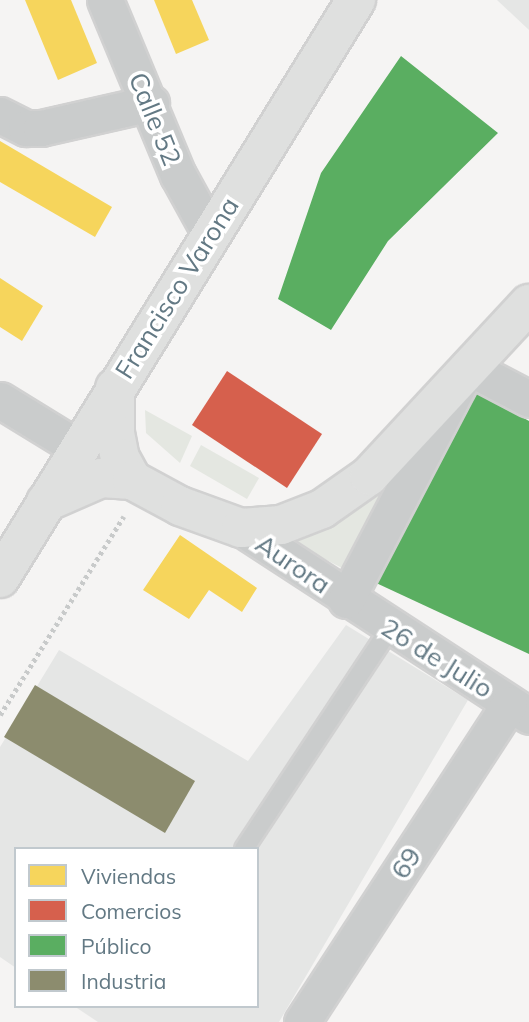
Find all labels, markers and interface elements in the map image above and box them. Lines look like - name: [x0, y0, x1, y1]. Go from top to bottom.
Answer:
- street label: Calle 52: [122, 68, 188, 170]
- street label: Francisco Varona: [109, 192, 245, 384]
- street label: Aurora: [250, 528, 336, 600]
- street label: 26 de Julio: [376, 612, 498, 704]
- street label: 69: [384, 841, 428, 885]
- legend: [14, 847, 259, 1008]
- text: Viviendas: [81, 863, 176, 889]
- text: Comercios: [81, 898, 182, 924]
- text: Público: [81, 933, 151, 959]
- text: Industria: [81, 968, 166, 994]

